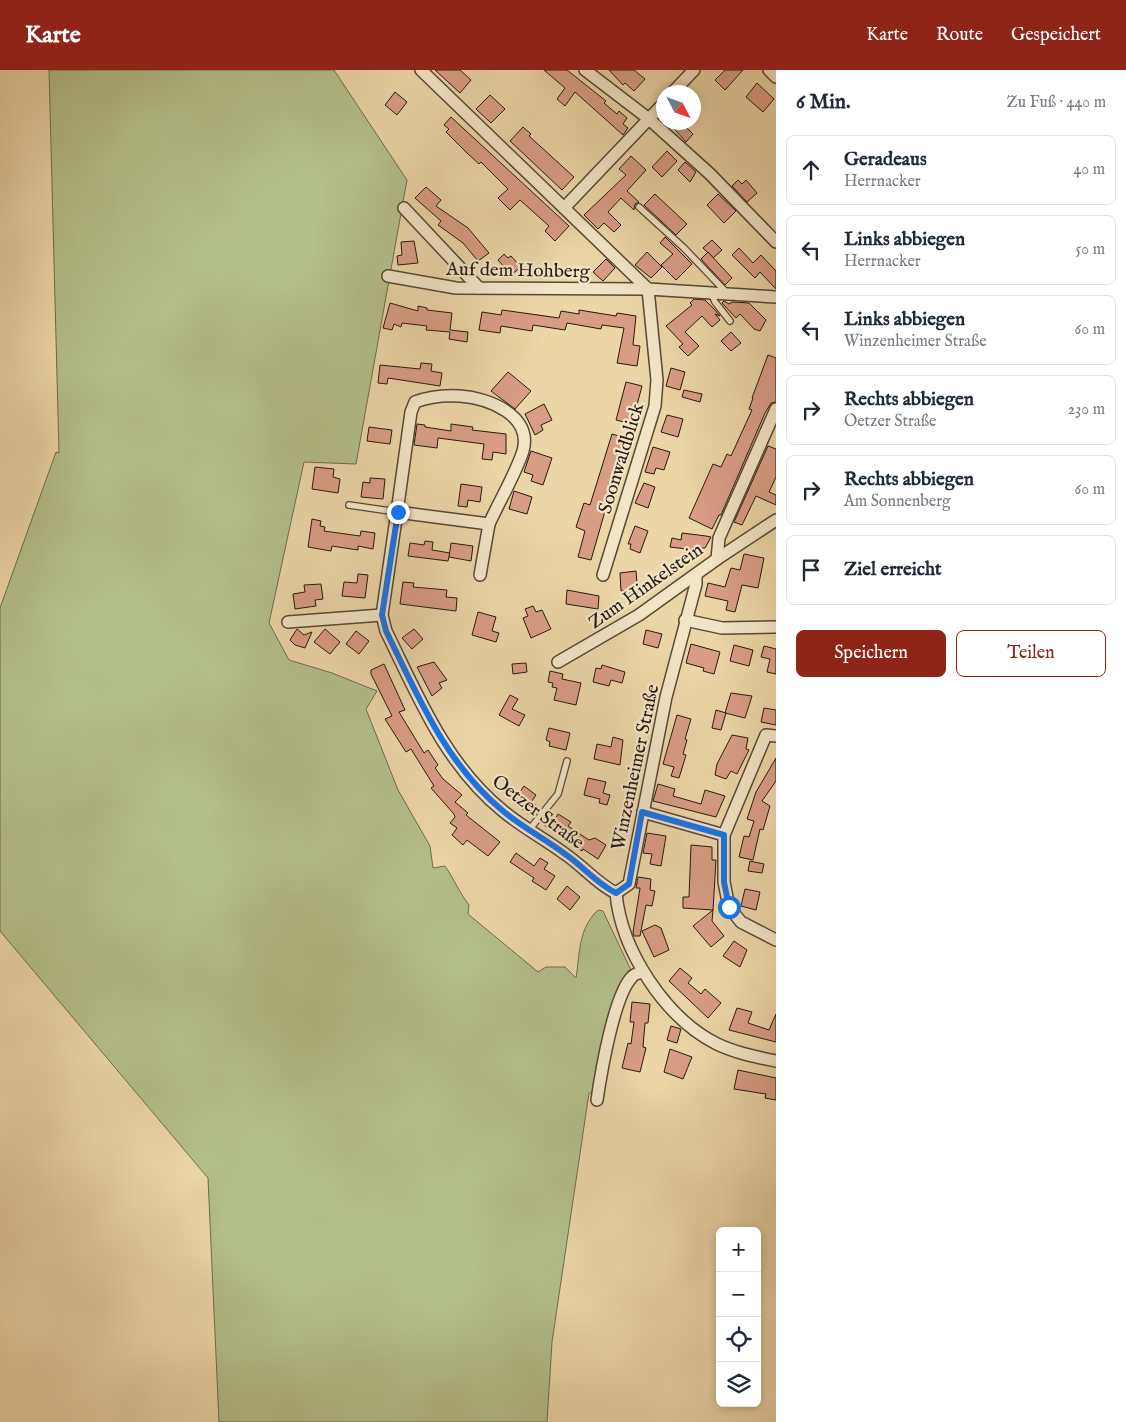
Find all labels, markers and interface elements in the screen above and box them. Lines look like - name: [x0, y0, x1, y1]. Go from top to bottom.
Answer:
- text: Karte: [25, 20, 81, 51]
- text: Karte: [866, 24, 908, 47]
- text: Route: [936, 24, 983, 47]
- text: Gespeichert: [1011, 24, 1101, 47]
- north arrow: [656, 85, 701, 130]
- text: 6 Min.: [796, 89, 851, 116]
- text: Zu Fuß · 440 m: [1006, 93, 1106, 113]
- text: Geradeaus: [844, 148, 927, 172]
- icon: ahead: [797, 156, 825, 184]
- text: 40 m: [1073, 160, 1105, 180]
- text: Herrnacker: [844, 172, 921, 192]
- text: Links abbiegen: [844, 228, 965, 252]
- icon: left: [797, 236, 825, 264]
- text: 50 m: [1076, 240, 1105, 260]
- text: Herrnacker: [844, 252, 921, 272]
- street label: Auf dem Hohberg: [445, 258, 591, 284]
- text: Links abbiegen: [844, 308, 965, 332]
- icon: left: [797, 316, 825, 344]
- text: 60 m: [1075, 320, 1105, 340]
- text: Winzenheimer Straße: [844, 332, 987, 352]
- text: Rechts abbiegen: [844, 388, 974, 412]
- icon: right: [797, 396, 825, 424]
- street label: Soonwaldblick: [594, 399, 650, 517]
- text: 230 m: [1068, 400, 1105, 420]
- text: Oetzer Straße: [844, 412, 936, 432]
- text: Rechts abbiegen: [844, 468, 974, 492]
- icon: right: [797, 476, 825, 504]
- text: 60 m: [1075, 480, 1105, 500]
- text: Am Sonnenberg: [844, 492, 951, 512]
- route end: [387, 501, 410, 524]
- street label: Zum Hinkelstein: [584, 538, 708, 635]
- icon: arrive: [797, 556, 825, 584]
- text: Ziel erreicht: [844, 558, 942, 582]
- button: Speichern: [796, 630, 946, 677]
- button: Teilen: [956, 630, 1106, 677]
- street label: Winzenheimer Straße: [607, 682, 665, 853]
- street label: Oetzer Straße: [487, 770, 589, 855]
- route start: [718, 896, 741, 919]
- map controls: [716, 1227, 761, 1407]
- button: +: [716, 1227, 761, 1272]
- button: −: [716, 1272, 761, 1317]
- button: locate: [716, 1317, 761, 1362]
- button: layers: [716, 1362, 761, 1407]

